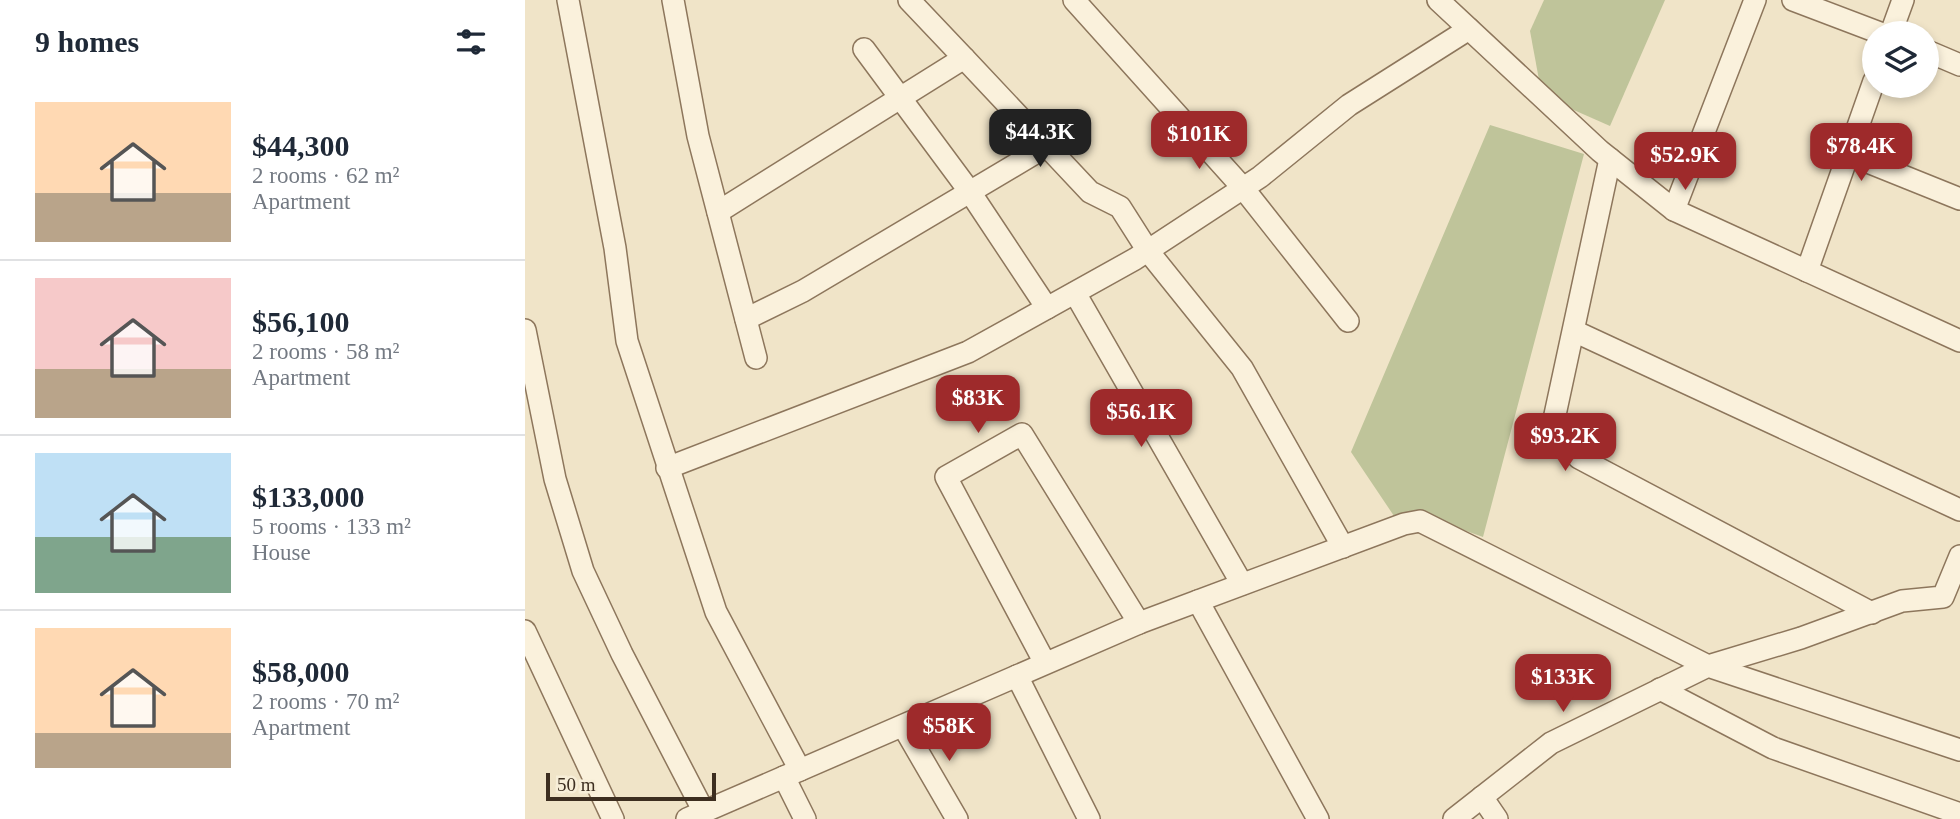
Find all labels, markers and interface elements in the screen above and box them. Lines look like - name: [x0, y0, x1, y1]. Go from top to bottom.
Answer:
- map controls: [1862, 21, 1939, 98]
- button: layers: [1862, 21, 1939, 98]
- icon: filters: [452, 23, 490, 61]
- text: 9 homes: [35, 25, 139, 58]
- pin: $44.3K: [983, 110, 1097, 169]
- pin: $101K: [1150, 111, 1248, 171]
- text: $44.3K: [1005, 119, 1075, 144]
- text: $101K: [1167, 121, 1231, 146]
- pin: $78.4K: [1804, 124, 1918, 183]
- text: $44,300: [252, 129, 350, 162]
- icon: home: [91, 130, 175, 214]
- pin: $52.9K: [1628, 132, 1742, 192]
- text: $78.4K: [1826, 133, 1896, 158]
- text: $52.9K: [1650, 142, 1720, 167]
- text: 2 rooms · 62 m²: [252, 163, 399, 188]
- text: Apartment: [252, 189, 350, 214]
- text: $56,100: [252, 305, 350, 338]
- icon: home: [91, 306, 175, 390]
- text: 2 rooms · 58 m²: [252, 339, 399, 364]
- text: Apartment: [252, 365, 350, 390]
- pin: $83K: [937, 376, 1019, 435]
- text: $83K: [952, 385, 1004, 410]
- pin: $56.1K: [1084, 390, 1198, 449]
- text: $56.1K: [1106, 399, 1176, 424]
- pin: $93.2K: [1508, 414, 1622, 473]
- text: $93.2K: [1530, 423, 1600, 448]
- text: $133,000: [252, 480, 365, 513]
- icon: home: [91, 481, 175, 565]
- text: 5 rooms · 133 m²: [252, 514, 411, 539]
- text: House: [252, 540, 311, 565]
- pin: $133K: [1514, 654, 1612, 714]
- text: $58,000: [252, 655, 350, 688]
- icon: home: [91, 656, 175, 740]
- text: $133K: [1531, 664, 1595, 689]
- text: 2 rooms · 70 m²: [252, 689, 399, 714]
- pin: $58K: [908, 704, 990, 763]
- text: $58K: [923, 713, 975, 738]
- text: Apartment: [252, 715, 350, 740]
- scale bar: [546, 770, 716, 802]
- text: 50 m: [557, 774, 596, 795]

